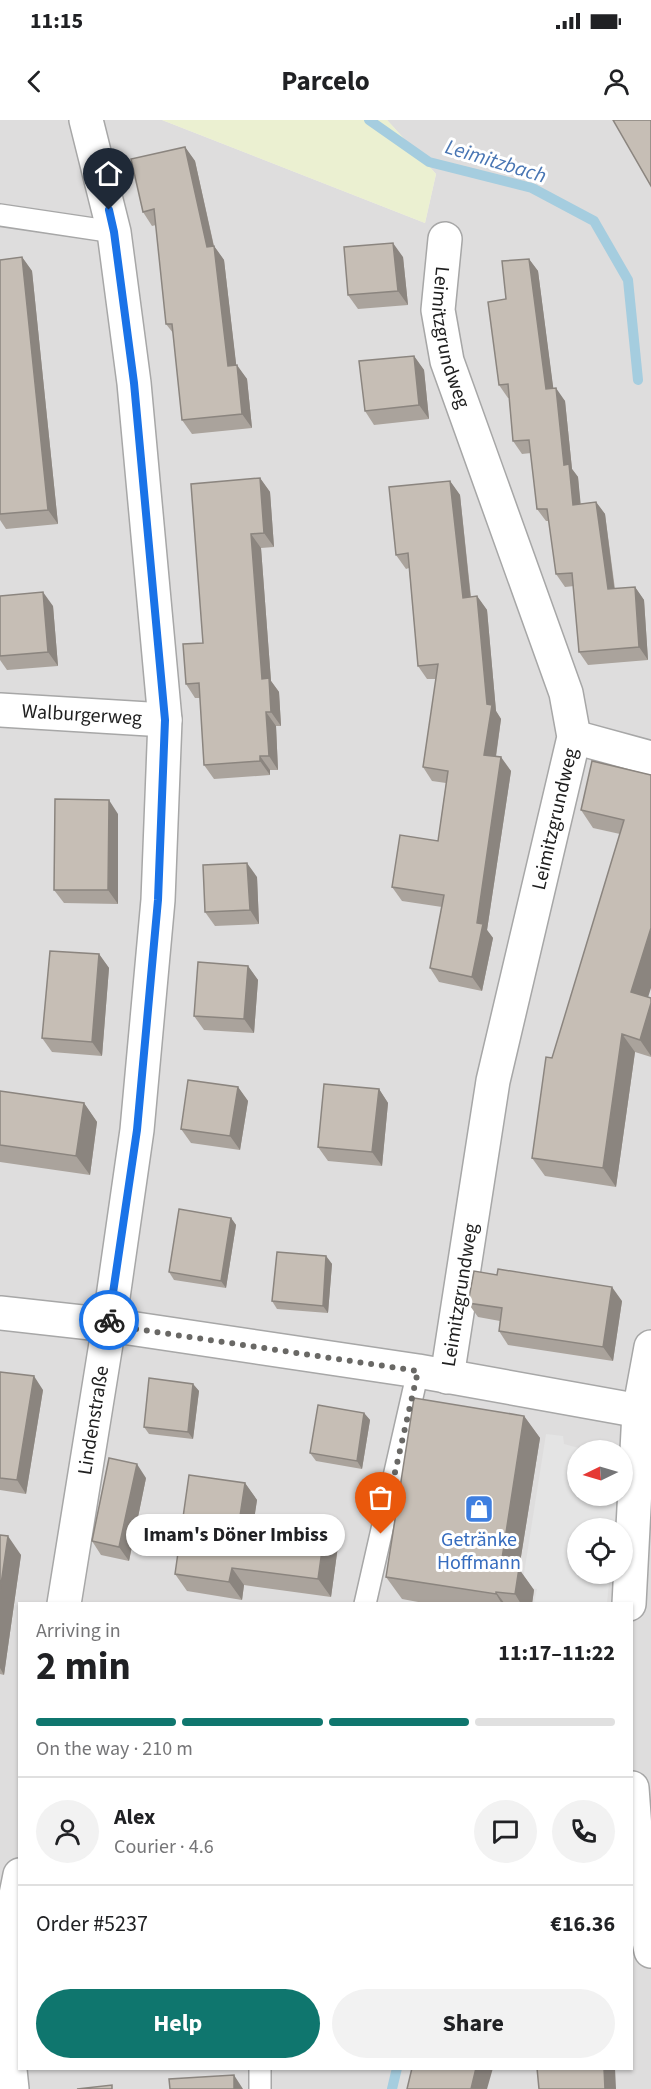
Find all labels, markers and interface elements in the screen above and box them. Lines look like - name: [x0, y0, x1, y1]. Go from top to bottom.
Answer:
- text: 11:15: [30, 5, 83, 37]
- text: Parcelo: [281, 62, 370, 101]
- icon: back: [18, 65, 51, 98]
- icon: person: [600, 65, 633, 98]
- water label: Leimitzbach: [442, 131, 550, 191]
- pin: [83, 148, 134, 210]
- icon: home: [92, 157, 125, 190]
- street label: Leimitzgrundweg: [424, 265, 477, 412]
- street label: Walburgerweg: [21, 697, 143, 733]
- street label: Leimitzgrundweg: [525, 745, 585, 893]
- street label: Leimitzgrundweg: [435, 1221, 485, 1369]
- courier: [79, 1290, 139, 1350]
- icon: bike: [93, 1304, 126, 1337]
- street label: Lindenstraße: [71, 1364, 116, 1477]
- north arrow: [567, 1440, 633, 1506]
- map controls: [567, 1440, 633, 1584]
- pin: [355, 1472, 406, 1534]
- icon: bag: [364, 1481, 397, 1514]
- shop icon: Getränke Hoffmann: [463, 1493, 495, 1525]
- callout: Imam's Döner Imbiss: [126, 1513, 345, 1555]
- button: locate: [567, 1518, 633, 1584]
- text: Imam's Döner Imbiss: [143, 1521, 328, 1549]
- place label: Getränke Hoffmann: [437, 1526, 521, 1577]
- text: Arriving in: [36, 1617, 121, 1645]
- text: 11:17–11:22: [498, 1637, 615, 1669]
- text: 2 min: [36, 1639, 131, 1695]
- text: On the way · 210 m: [36, 1735, 193, 1763]
- button: person: [36, 1800, 99, 1863]
- button: chat: [474, 1800, 537, 1863]
- button: phone: [552, 1800, 615, 1863]
- text: Alex: [114, 1801, 155, 1833]
- text: Courier · 4.6: [114, 1833, 214, 1861]
- text: Order #5237: [36, 1908, 148, 1940]
- text: €16.36: [550, 1908, 615, 1940]
- button: Help: [36, 1989, 320, 2058]
- button: Share: [332, 1989, 615, 2058]

